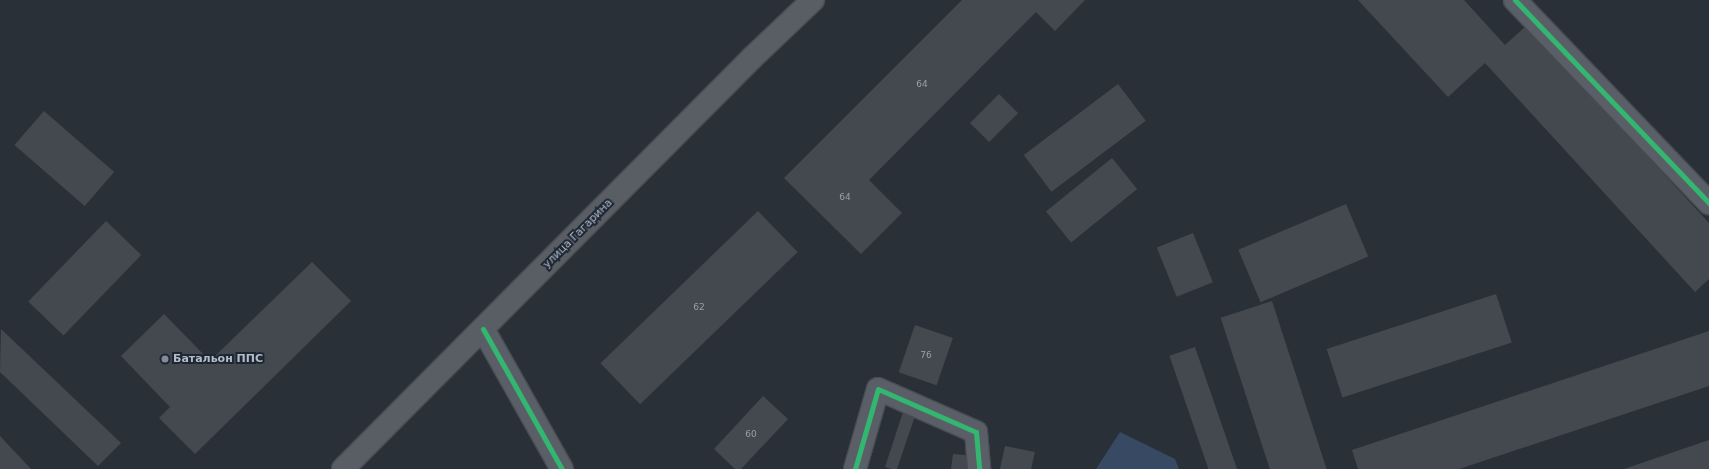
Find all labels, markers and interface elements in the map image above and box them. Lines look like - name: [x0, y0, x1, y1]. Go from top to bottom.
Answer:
- house number: 64: [916, 79, 928, 89]
- house number: 64: [839, 192, 851, 202]
- street label: улица Гагарина: [541, 197, 615, 271]
- house number: 62: [693, 302, 705, 312]
- house number: 76: [920, 350, 932, 360]
- place label: Батальон ППС: [173, 352, 263, 366]
- marker: Батальон ППС: [160, 354, 170, 364]
- house number: 60: [745, 429, 757, 439]

